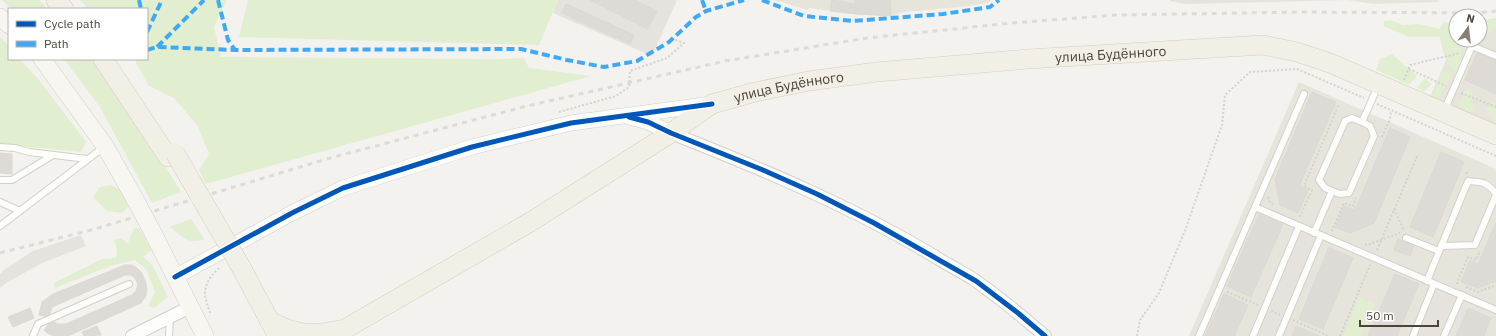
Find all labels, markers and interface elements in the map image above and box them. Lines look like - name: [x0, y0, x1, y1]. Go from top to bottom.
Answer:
- legend: [8, 8, 148, 60]
- north arrow: [1448, 8, 1488, 48]
- text: N: [1465, 11, 1476, 26]
- text: Cycle path: [44, 16, 101, 31]
- text: Path: [44, 36, 69, 51]
- street label: улица Будённого: [1054, 42, 1167, 66]
- street label: улица Будённого: [732, 67, 845, 107]
- scale bar: [1360, 302, 1438, 328]
- text: 50 m: [1366, 308, 1394, 323]

